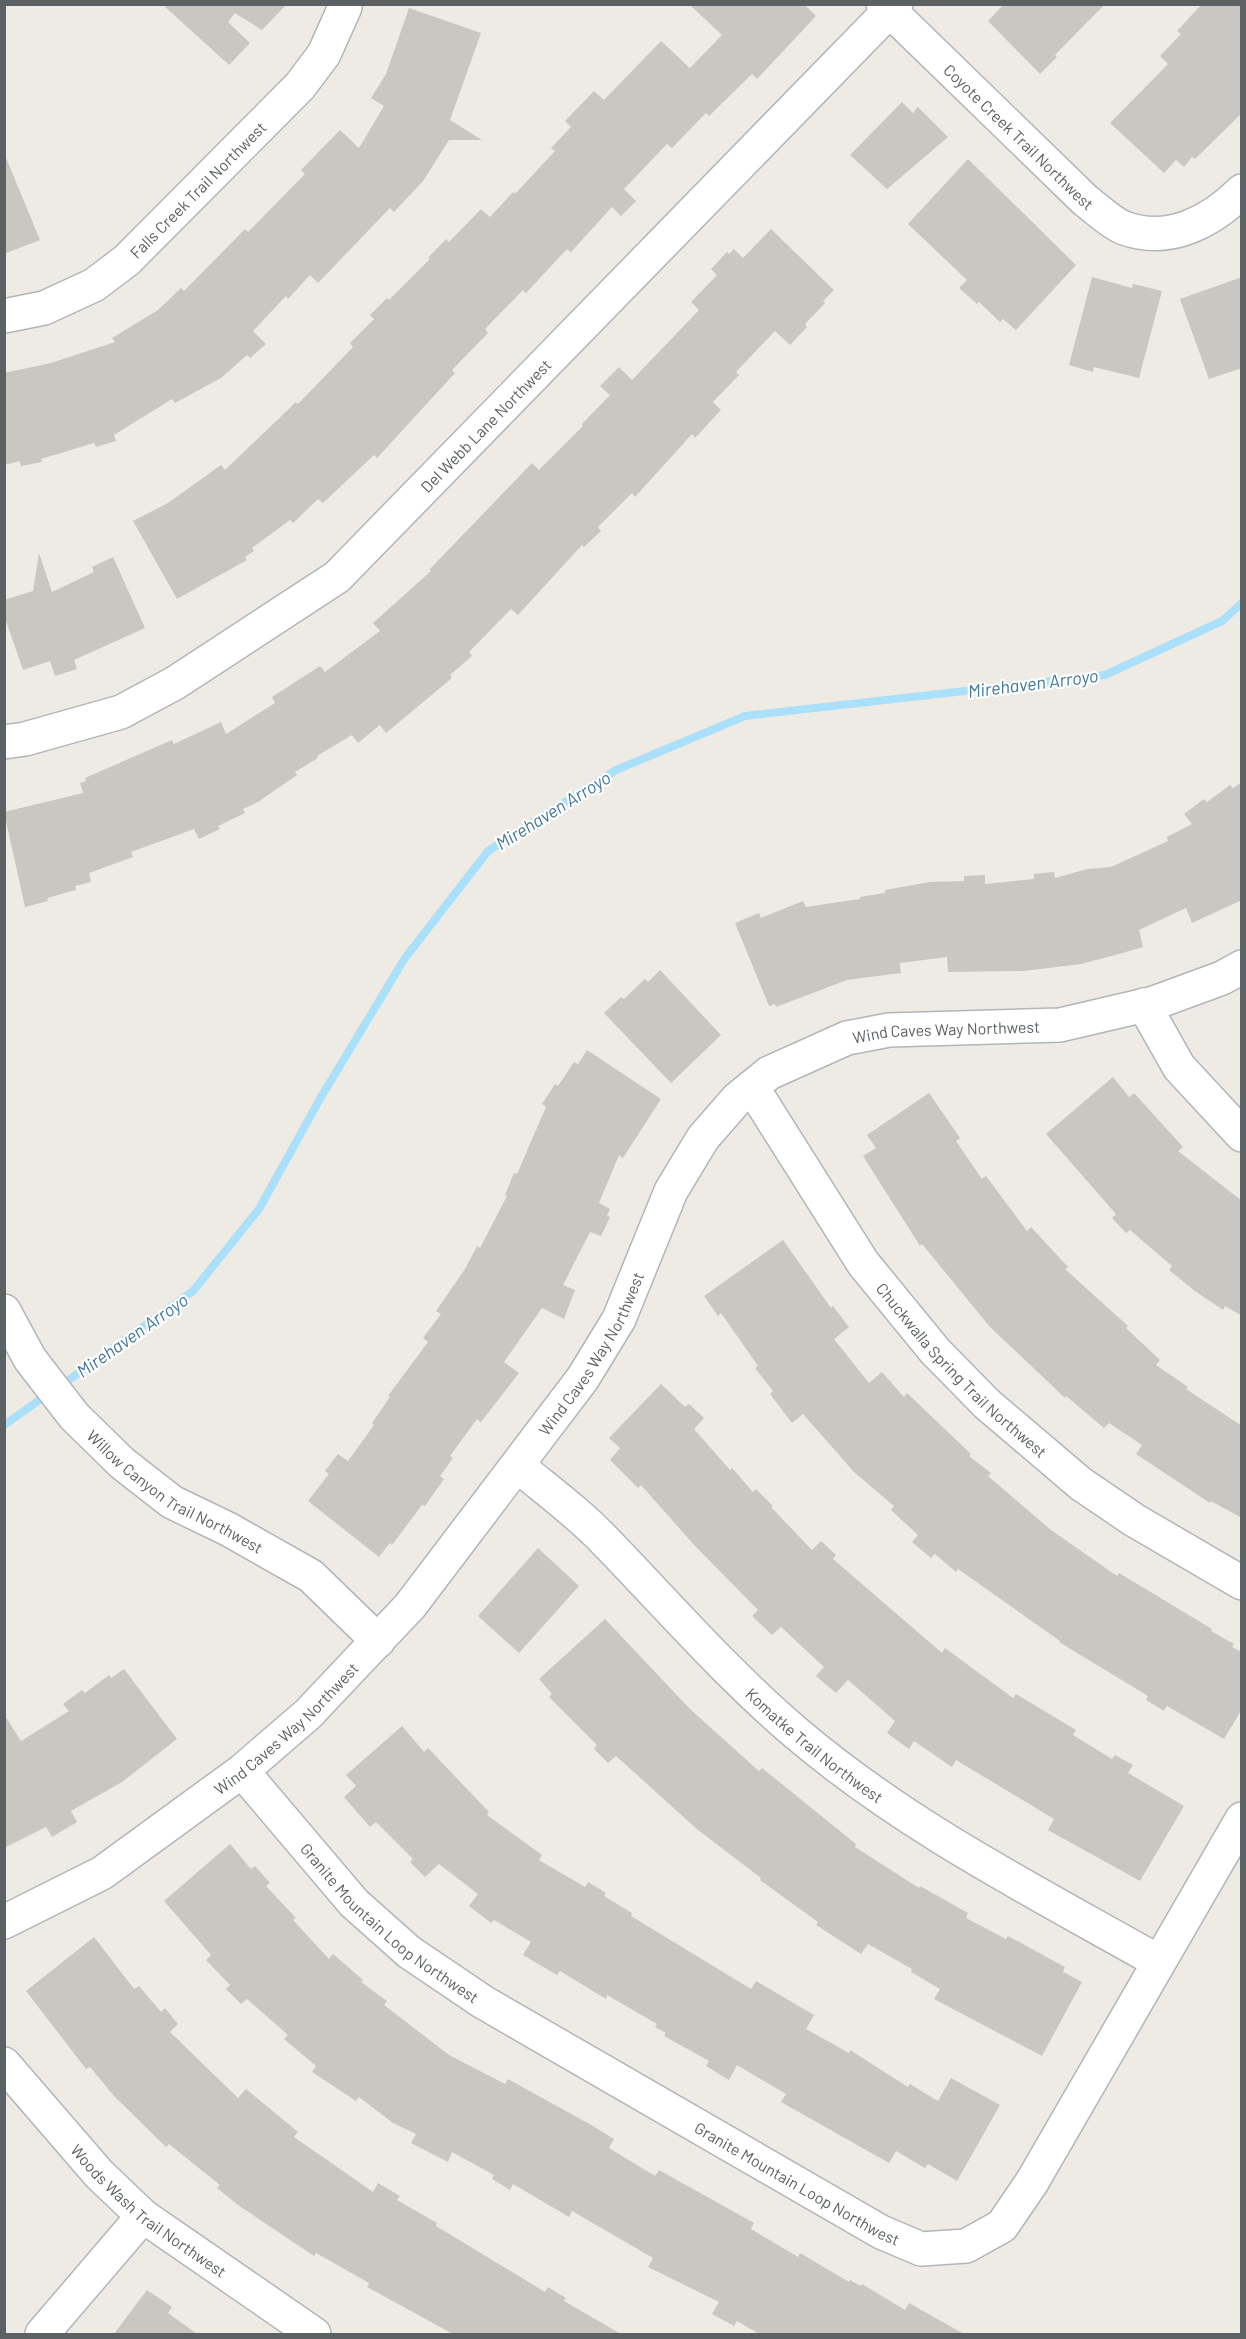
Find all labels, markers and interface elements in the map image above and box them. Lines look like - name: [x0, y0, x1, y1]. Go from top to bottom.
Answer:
- street label: Coyote Creek Trail Northwest: [941, 59, 1098, 213]
- street label: Falls Creek Trail Northwest: [125, 117, 269, 262]
- street label: Del Webb Lane Northwest: [416, 355, 554, 496]
- water label: Mirehaven Arroyo: [966, 664, 1100, 702]
- water label: Mirehaven Arroyo: [491, 766, 615, 854]
- street label: Wind Caves Way Northwest: [851, 1016, 1040, 1046]
- street label: Wind Caves Way Northwest: [534, 1269, 647, 1439]
- street label: Chuckwalla Spring Trail Northwest: [873, 1278, 1051, 1461]
- water label: Mirehaven Arroyo: [72, 1288, 192, 1382]
- street label: Willow Canyon Trail Northwest: [84, 1425, 267, 1557]
- street label: Wind Caves Way Northwest: [210, 1658, 362, 1798]
- street label: Komatke Trail Northwest: [742, 1683, 887, 1806]
- street label: Granite Mountain Loop Northwest: [297, 1838, 483, 2006]
- street label: Granite Mountain Loop Northwest: [692, 2117, 903, 2248]
- street label: Woods Wash Trail Northwest: [67, 2140, 230, 2280]

